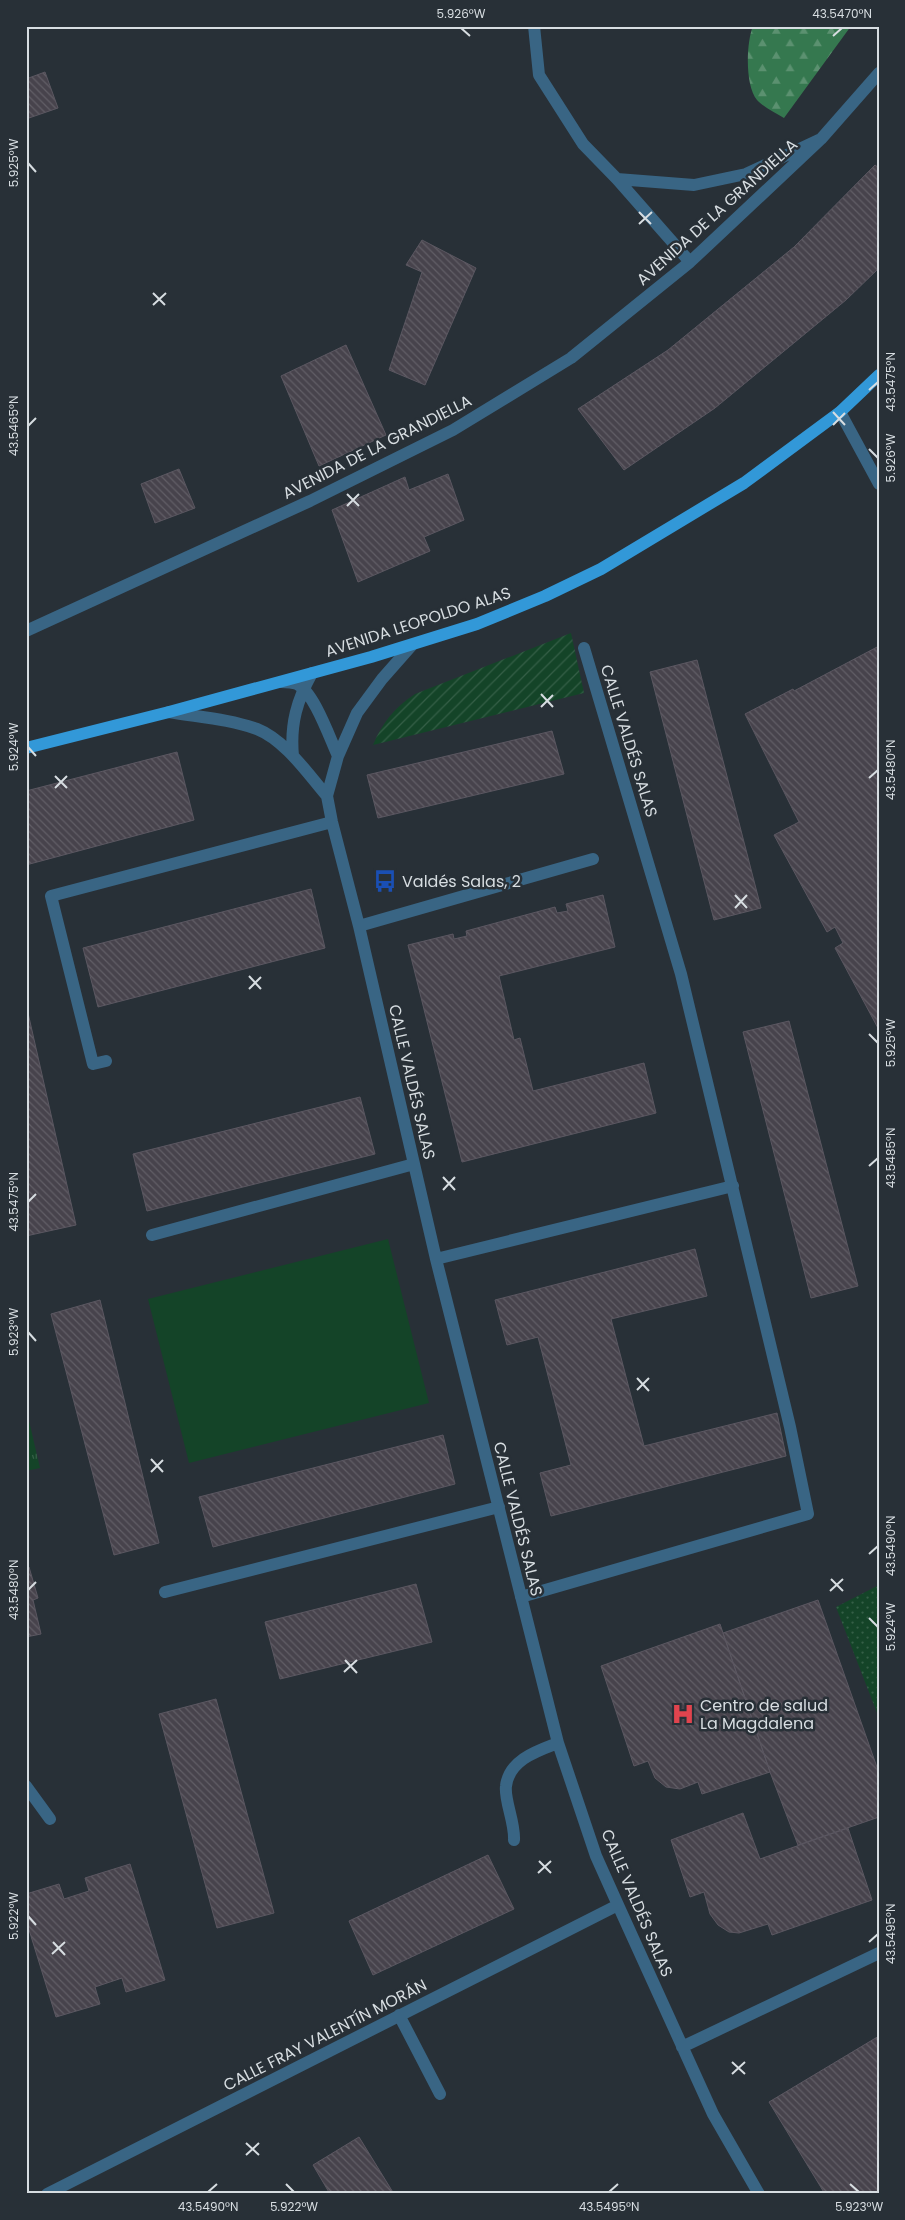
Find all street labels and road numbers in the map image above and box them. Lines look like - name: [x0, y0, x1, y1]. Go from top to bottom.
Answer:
- street label: AVENIDA DE LA GRANDIELLA: [631, 133, 803, 291]
- street label: AVENIDA DE LA GRANDIELLA: [278, 389, 476, 505]
- street label: AVENIDA LEOPOLDO ALAS: [322, 581, 514, 663]
- street label: CALLE VALDÉS SALAS: [595, 662, 663, 820]
- street label: CALLE VALDÉS SALAS: [383, 1002, 441, 1162]
- street label: CALLE VALDÉS SALAS: [488, 1439, 548, 1599]
- street label: CALLE VALDÉS SALAS: [595, 1826, 679, 1980]
- street label: CALLE FRAY VALENTÍN MORÁN: [219, 1973, 431, 2097]

